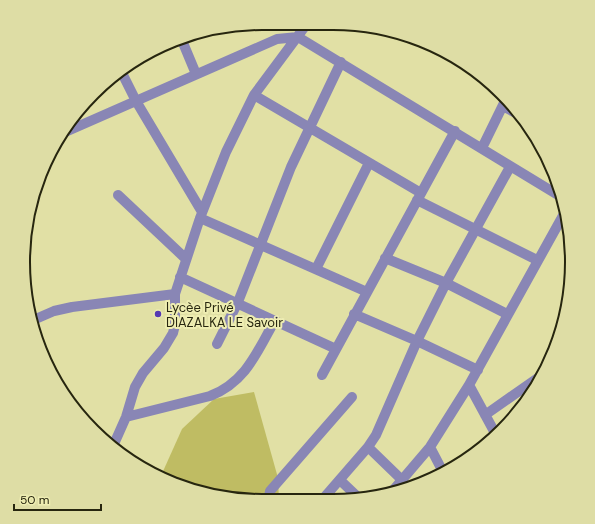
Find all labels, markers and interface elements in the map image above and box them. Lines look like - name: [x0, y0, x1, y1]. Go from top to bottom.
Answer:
- place label: Lycèe Privé DIAZALKA LE Savoir: [166, 299, 283, 331]
- marker: Lycèe Privé DIAZALKA LE Savoir: [153, 309, 163, 319]
- scale bar: [14, 486, 101, 512]
- text: 50 m: [20, 492, 49, 508]

